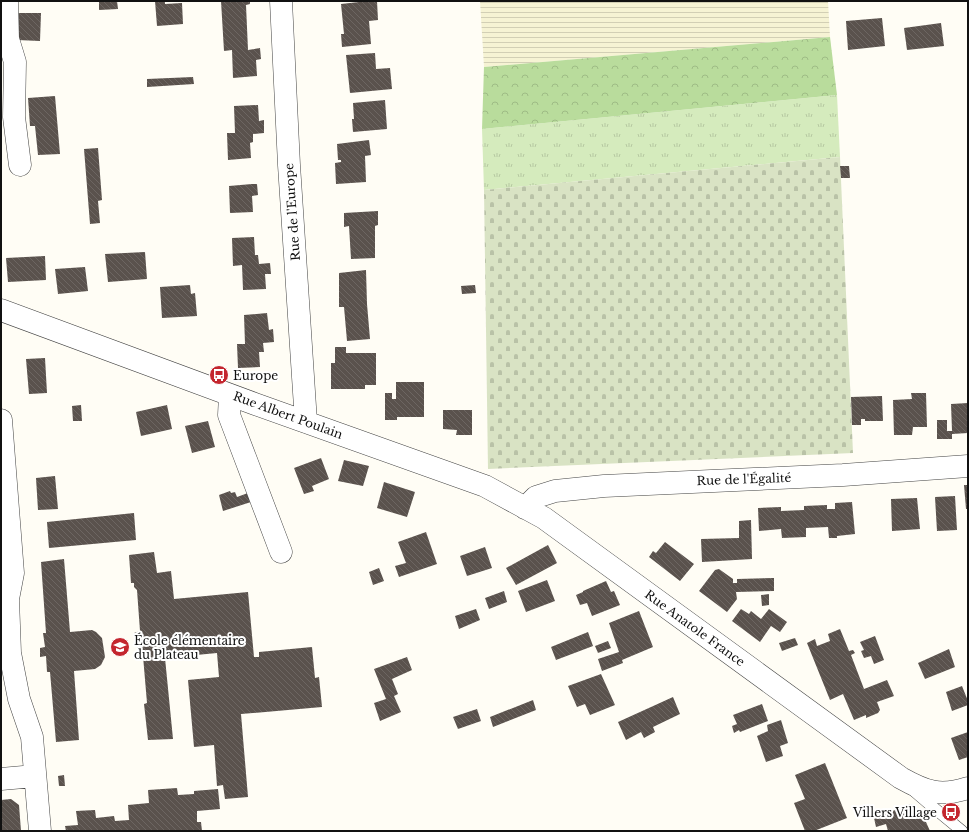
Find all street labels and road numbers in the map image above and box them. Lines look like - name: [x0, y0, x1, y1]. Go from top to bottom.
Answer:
- street label: Rue de l'Europe: [281, 163, 303, 261]
- street label: Rue Albert Poulain: [231, 388, 345, 442]
- street label: Rue de l'Égalité: [696, 469, 792, 488]
- street label: Rue Anatole France: [642, 587, 748, 669]

